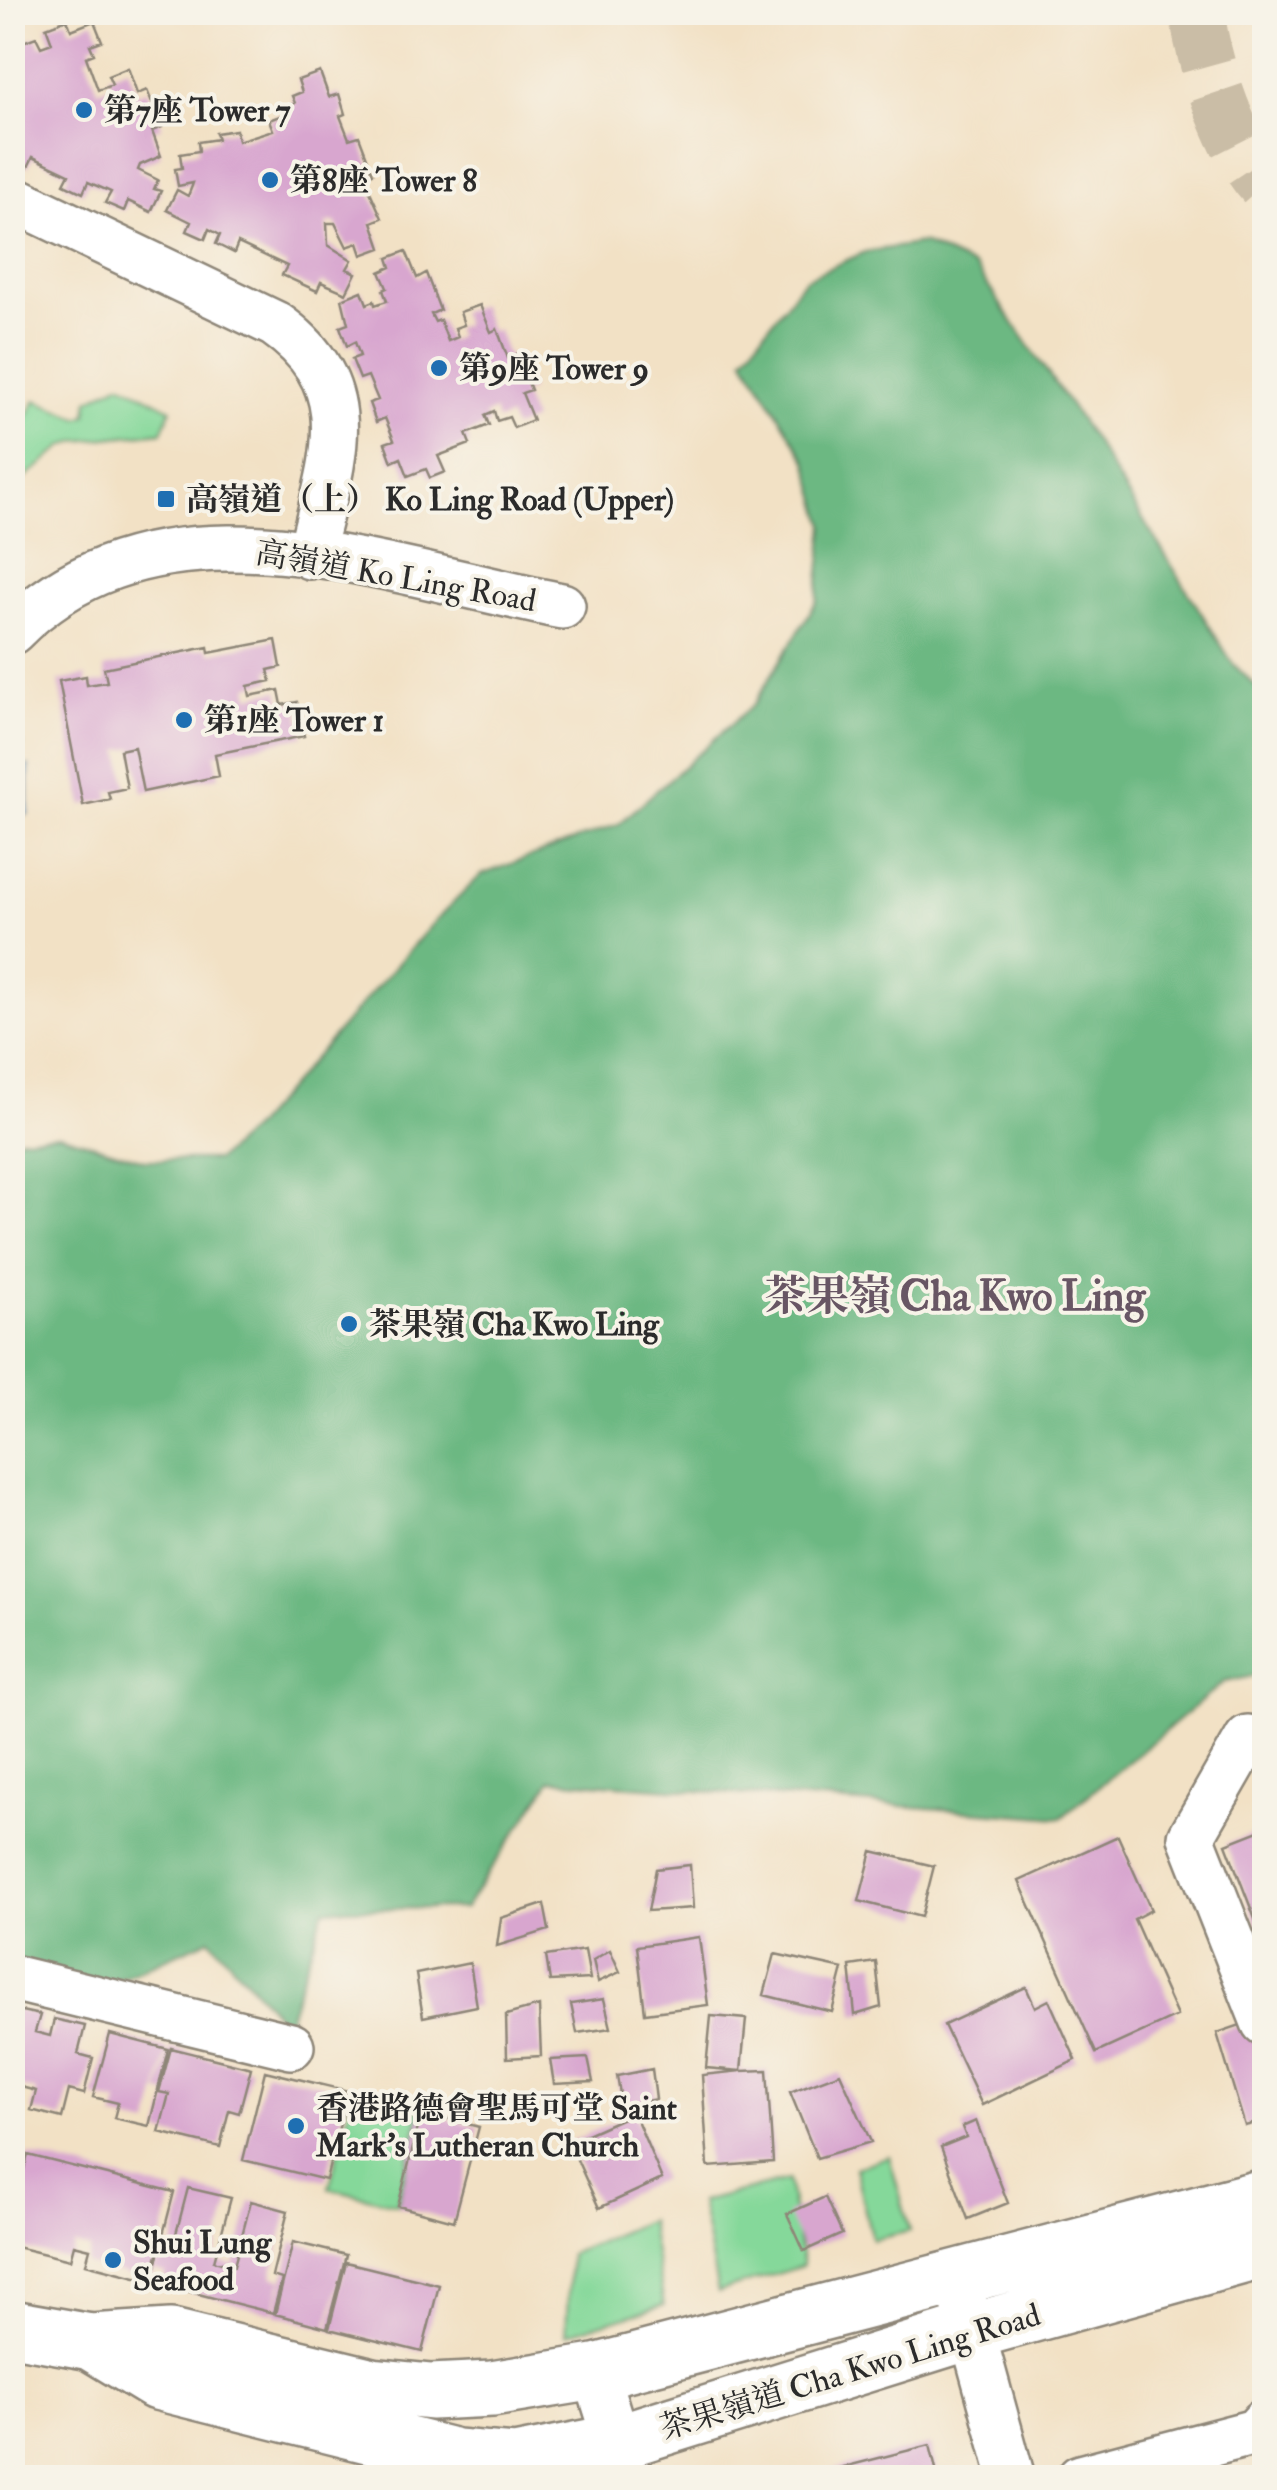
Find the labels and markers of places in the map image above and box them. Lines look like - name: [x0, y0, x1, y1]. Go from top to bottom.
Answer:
- place label: 第7座 Tower 7: [104, 91, 291, 131]
- marker: 第7座 Tower 7: [73, 99, 95, 121]
- place label: 第8座 Tower 8: [290, 161, 477, 201]
- marker: 第8座 Tower 8: [259, 169, 281, 191]
- place label: 第9座 Tower 9: [459, 349, 649, 389]
- marker: 第9座 Tower 9: [428, 357, 450, 379]
- place label: 高嶺道（上） Ko Ling Road (Upper): [186, 480, 674, 520]
- marker: 高嶺道（上） Ko Ling Road (Upper): [155, 488, 177, 510]
- place label: 第1座 Tower 1: [204, 701, 384, 741]
- marker: 第1座 Tower 1: [173, 709, 195, 731]
- place label: 茶果嶺 Cha Kwo Ling: [369, 1305, 660, 1345]
- marker: 茶果嶺 Cha Kwo Ling: [338, 1313, 360, 1335]
- place label: 香港路德會聖馬可堂 Saint Mark's Lutheran Church: [315, 2089, 678, 2166]
- marker: 香港路德會聖馬可堂 Saint Mark's Lutheran Church: [285, 2115, 307, 2137]
- place label: Shui Lung Seafood: [133, 2223, 272, 2300]
- marker: Shui Lung Seafood: [102, 2249, 124, 2271]

